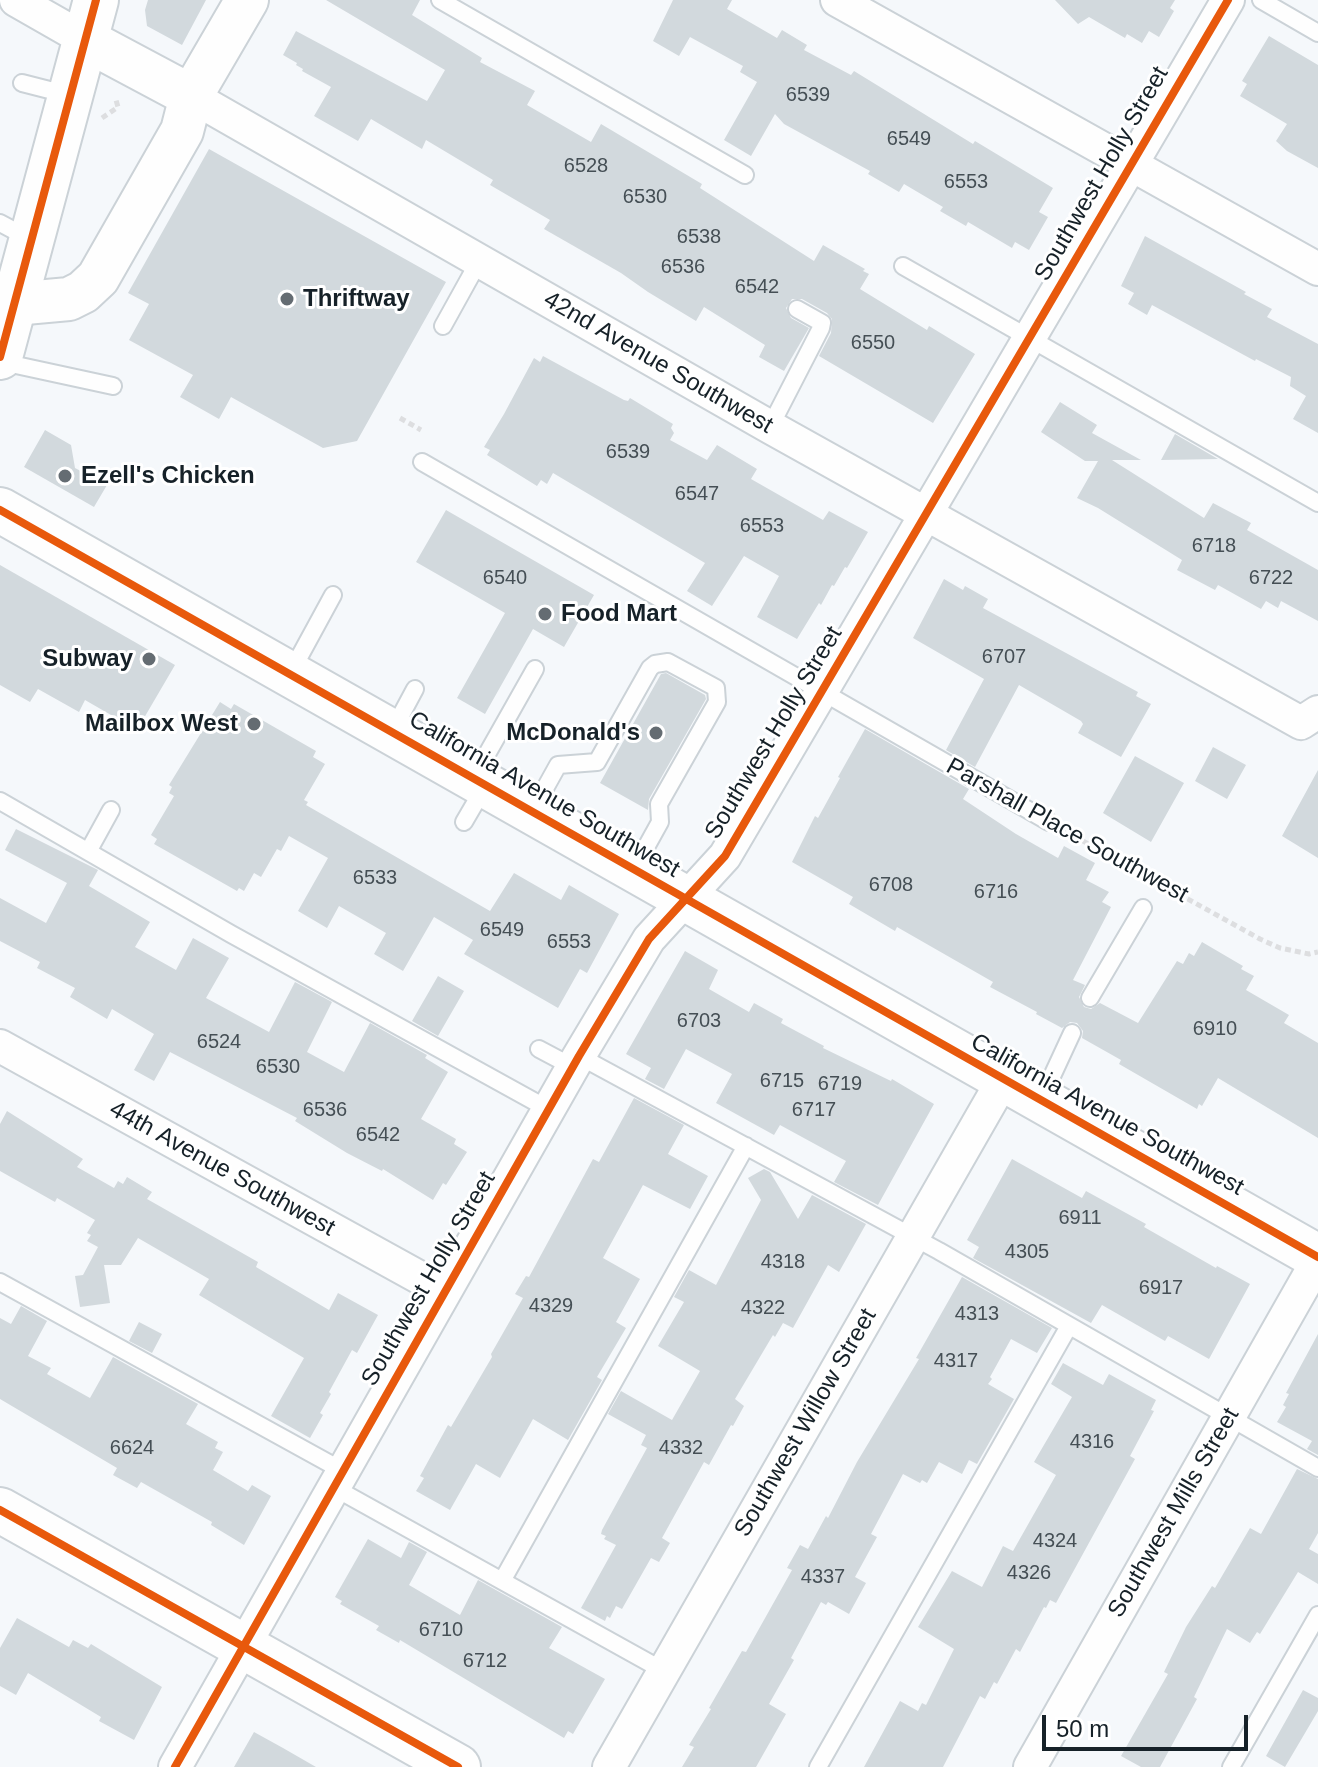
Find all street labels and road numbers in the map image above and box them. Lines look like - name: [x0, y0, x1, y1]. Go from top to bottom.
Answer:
- street label: Southwest Holly Street: [1029, 62, 1175, 286]
- street label: 42nd Avenue Southwest: [538, 286, 778, 440]
- street label: Southwest Holly Street: [699, 622, 849, 844]
- street label: California Avenue Southwest: [404, 706, 684, 884]
- street label: Parshall Place Southwest: [941, 752, 1193, 910]
- street label: California Avenue Southwest: [965, 1028, 1249, 1202]
- street label: 44th Avenue Southwest: [104, 1095, 340, 1243]
- street label: Southwest Holly Street: [356, 1167, 502, 1391]
- street label: Southwest Willow Street: [729, 1304, 883, 1542]
- street label: Southwest Mills Street: [1102, 1403, 1246, 1623]

